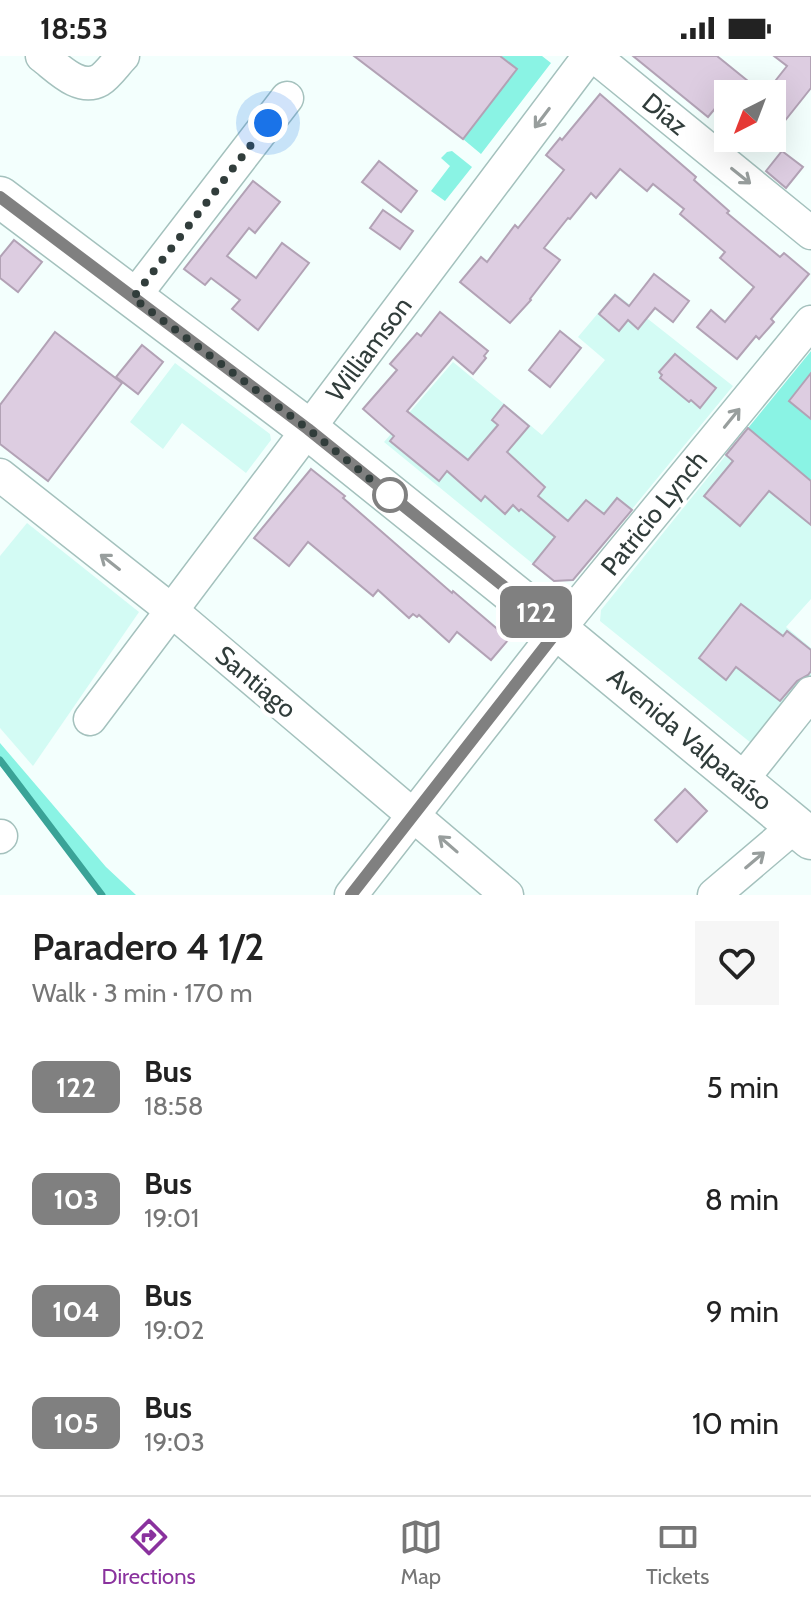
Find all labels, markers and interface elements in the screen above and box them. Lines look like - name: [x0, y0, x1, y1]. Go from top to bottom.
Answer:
- text: 18:53: [40, 10, 108, 47]
- north arrow: [714, 80, 786, 152]
- map controls: [714, 80, 786, 152]
- street label: Díaz: [636, 86, 694, 142]
- your location: [248, 103, 288, 143]
- one-way arrow: [534, 107, 551, 129]
- one-way arrow: [730, 167, 751, 185]
- street label: Williamson: [319, 290, 419, 408]
- one-way arrow: [723, 408, 741, 429]
- street label: Patricio Lynch: [594, 444, 714, 582]
- unlabelled marker: [373, 478, 407, 512]
- one-way arrow: [100, 553, 121, 570]
- line badge: 122: [490, 586, 582, 638]
- text: 122: [516, 595, 556, 629]
- street label: Santiago: [209, 639, 303, 725]
- street label: Avenida Valparaíso: [601, 661, 779, 817]
- one-way arrow: [438, 835, 458, 853]
- one-way arrow: [744, 852, 764, 870]
- button: heart: [695, 921, 779, 1005]
- text: Paradero 4 1/2: [32, 923, 264, 970]
- text: Walk · 3 min · 170 m: [32, 977, 252, 1009]
- text: Bus: [144, 1053, 192, 1090]
- text: 5 min: [707, 1069, 779, 1106]
- text: 122: [56, 1070, 96, 1104]
- text: 18:58: [144, 1090, 203, 1122]
- text: Bus: [144, 1165, 192, 1202]
- text: 8 min: [705, 1181, 779, 1218]
- text: 103: [53, 1182, 99, 1216]
- text: 19:01: [144, 1202, 199, 1234]
- text: Bus: [144, 1277, 192, 1314]
- text: 9 min: [706, 1293, 779, 1330]
- text: 104: [52, 1294, 100, 1328]
- text: 19:02: [144, 1314, 204, 1346]
- text: Bus: [144, 1389, 192, 1426]
- text: 10 min: [692, 1405, 779, 1442]
- text: 105: [53, 1406, 99, 1440]
- text: 19:03: [144, 1426, 205, 1458]
- tab: Directions: [102, 1515, 196, 1590]
- tab: Map: [399, 1515, 443, 1590]
- tab: Tickets: [646, 1515, 709, 1590]

